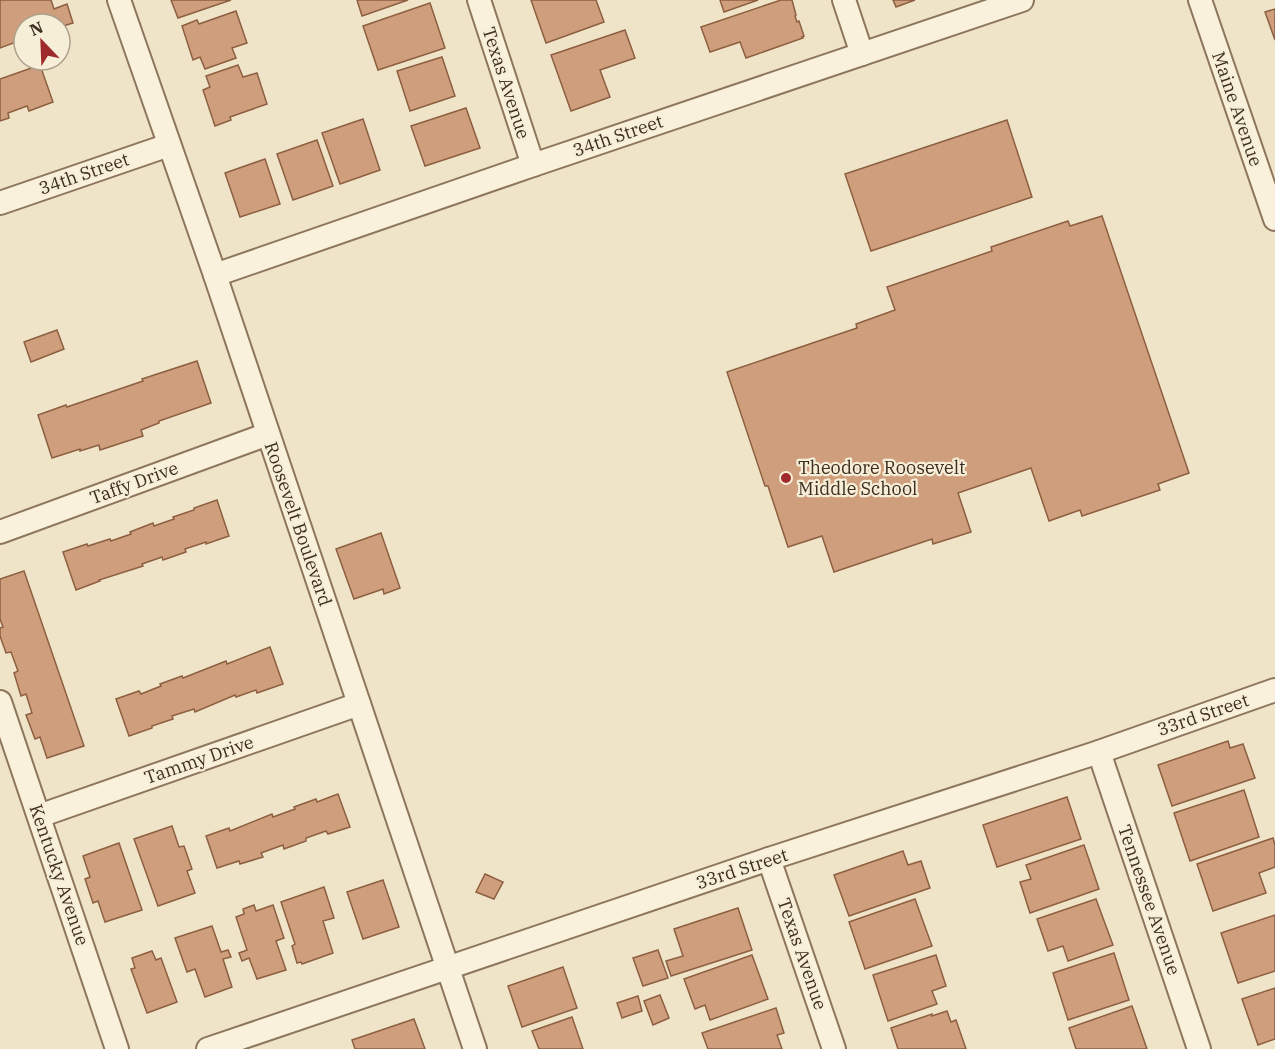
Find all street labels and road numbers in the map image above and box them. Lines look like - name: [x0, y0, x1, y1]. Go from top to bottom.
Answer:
- street label: Texas Avenue: [478, 24, 535, 142]
- street label: Maine Avenue: [1207, 48, 1268, 169]
- street label: 34th Street: [570, 109, 666, 162]
- street label: 34th Street: [36, 147, 132, 200]
- street label: Roosevelt Boulevard: [260, 439, 337, 609]
- street label: Taffy Drive: [86, 456, 181, 509]
- street label: 33rd Street: [1154, 688, 1252, 741]
- street label: Tammy Drive: [141, 730, 257, 789]
- street label: Kentucky Avenue: [25, 801, 94, 948]
- street label: Tennessee Avenue: [1113, 822, 1186, 978]
- street label: 33rd Street: [693, 843, 791, 894]
- street label: Texas Avenue: [773, 895, 832, 1013]

